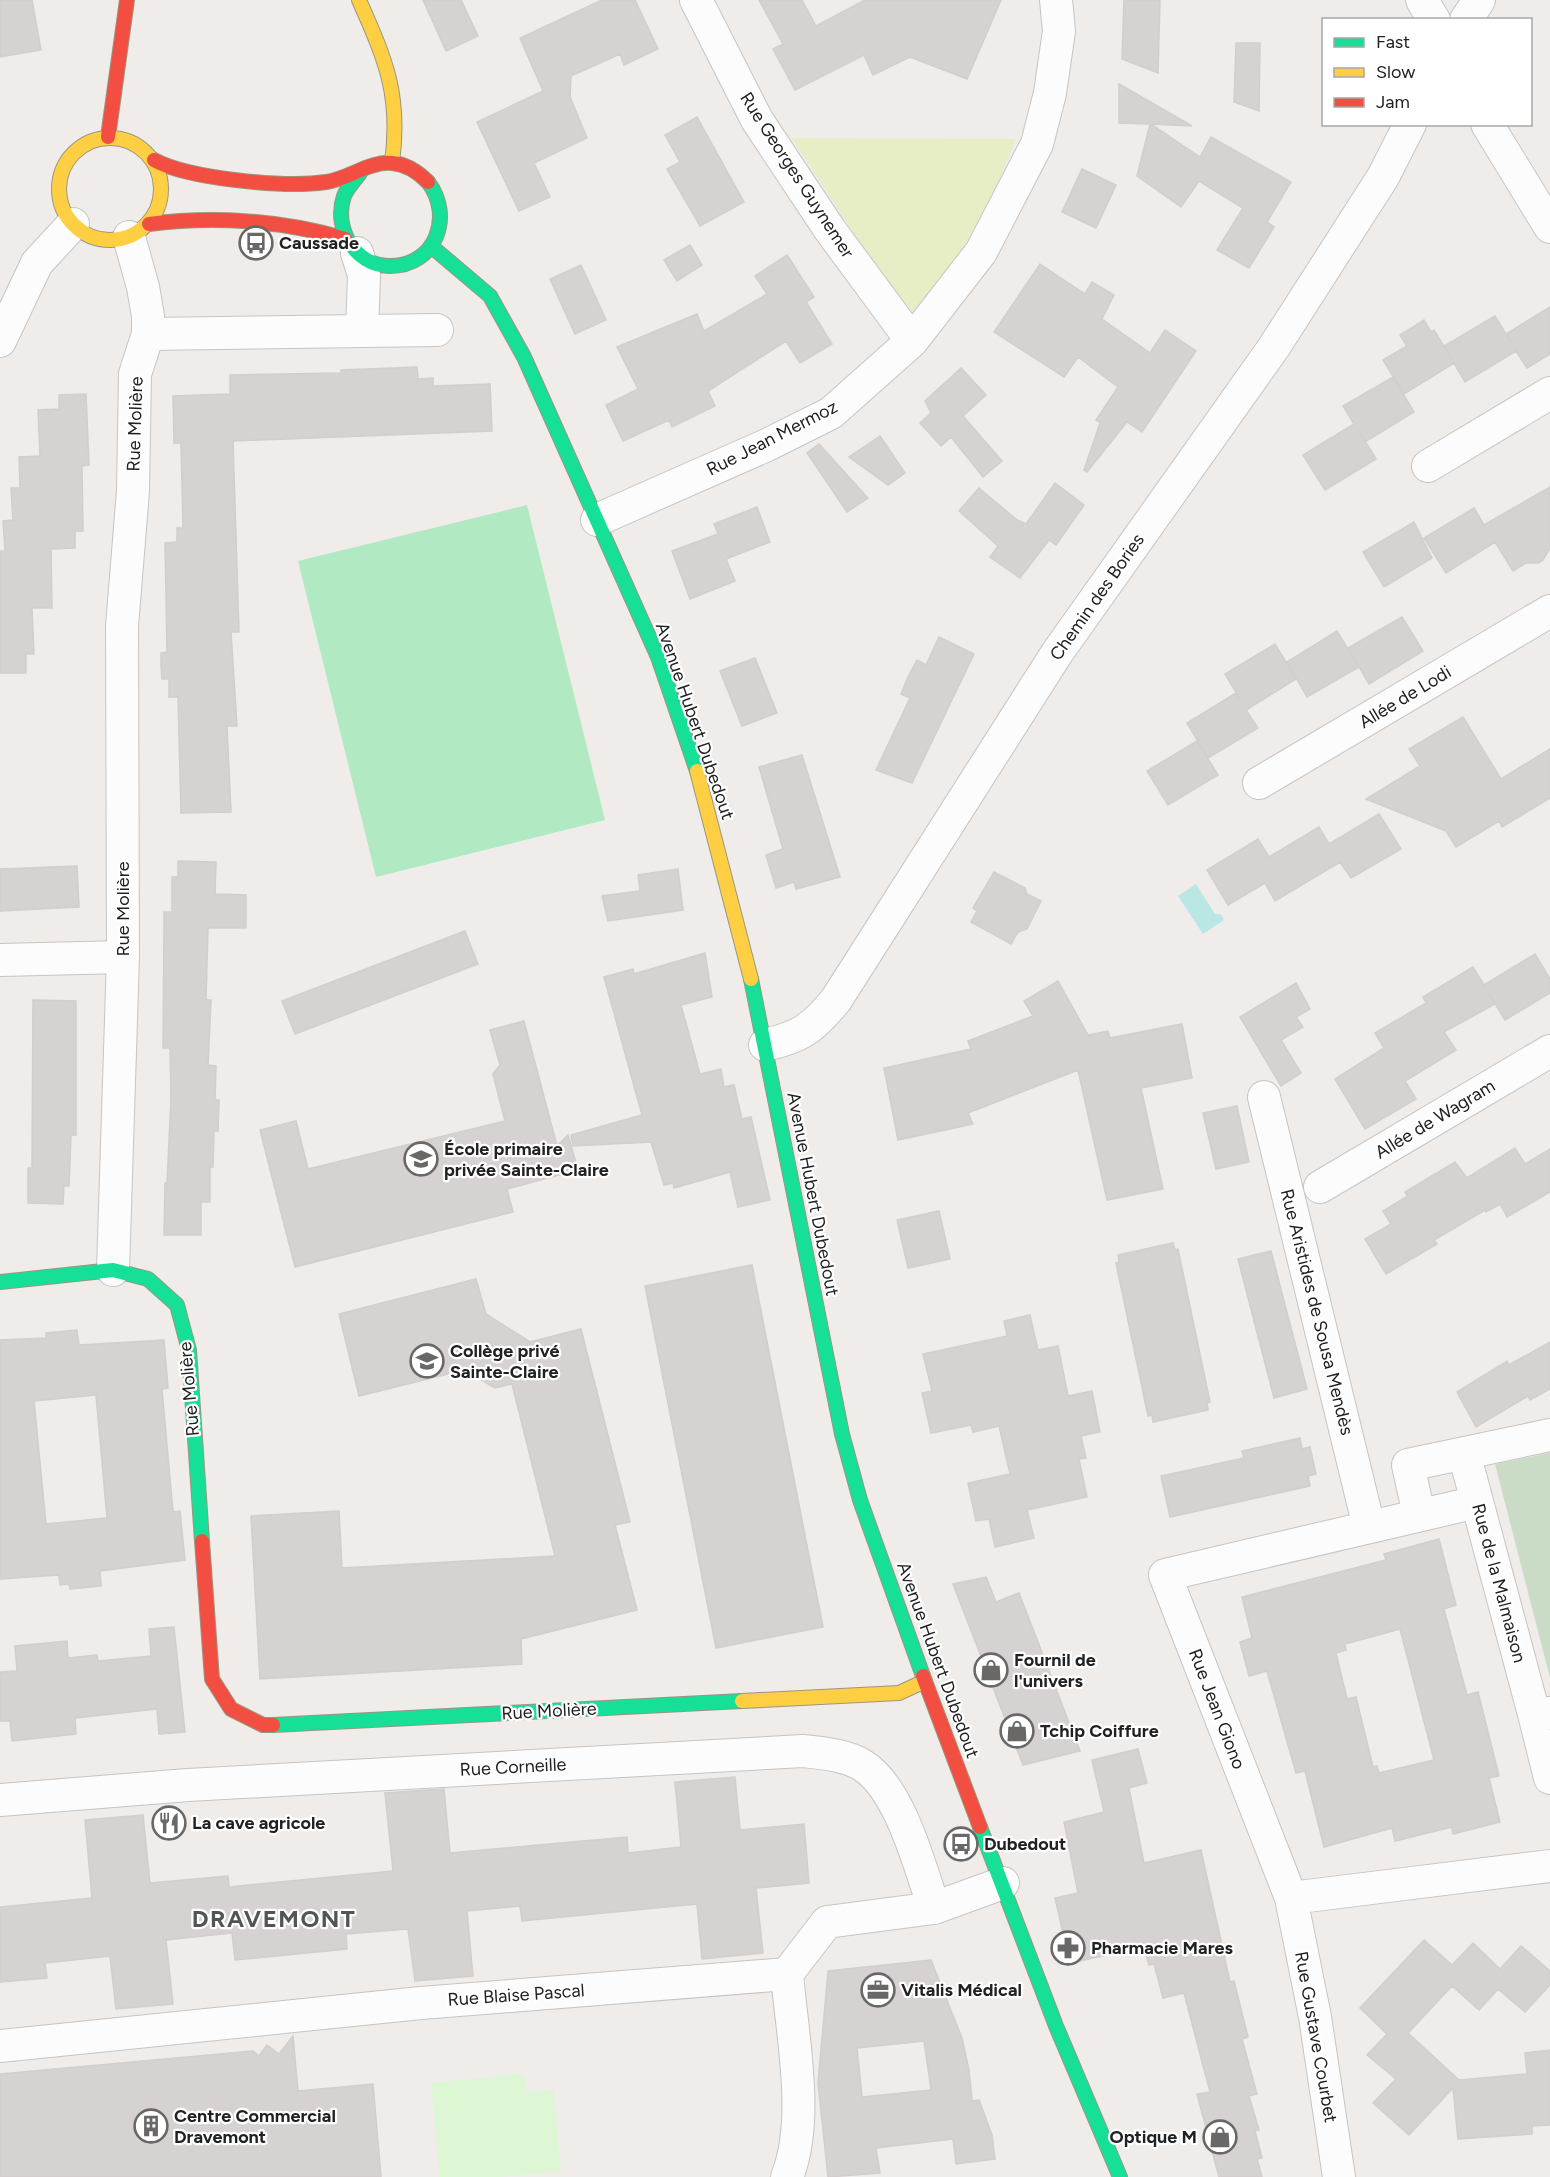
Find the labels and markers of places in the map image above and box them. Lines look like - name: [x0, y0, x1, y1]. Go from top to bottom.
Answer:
- bus stop icon: Caussade: [238, 225, 274, 261]
- place label: Caussade: [279, 232, 359, 254]
- place label: École primaire privée Sainte-Claire: [444, 1138, 609, 1181]
- school or university icon: École primaire privée Sainte-Claire: [403, 1141, 439, 1177]
- place label: Collège privé Sainte-Claire: [450, 1340, 560, 1383]
- school or university icon: Collège privé Sainte-Claire: [409, 1343, 445, 1379]
- place label: Fournil de l'univers: [1014, 1649, 1096, 1692]
- shop icon: Fournil de l'univers: [973, 1652, 1009, 1688]
- shop icon: Tchip Coiffure: [999, 1713, 1035, 1749]
- place label: Tchip Coiffure: [1040, 1720, 1159, 1742]
- restaurant icon: La cave agricole: [151, 1805, 187, 1841]
- place label: La cave agricole: [192, 1812, 325, 1834]
- bus stop icon: Dubedout: [943, 1826, 979, 1862]
- place label: Dubedout: [984, 1833, 1066, 1855]
- pharmacy icon: Pharmacie Mares: [1050, 1930, 1086, 1966]
- place label: Pharmacie Mares: [1091, 1937, 1233, 1959]
- office icon: Vitalis Médical: [860, 1972, 896, 2008]
- place label: Vitalis Médical: [901, 1979, 1022, 2001]
- place label: Centre Commercial Dravemont: [174, 2105, 336, 2148]
- building icon: Centre Commercial Dravemont: [133, 2108, 169, 2144]
- shop icon: Optique M: [1202, 2119, 1238, 2155]
- place label: Optique M: [1110, 2126, 1197, 2148]

